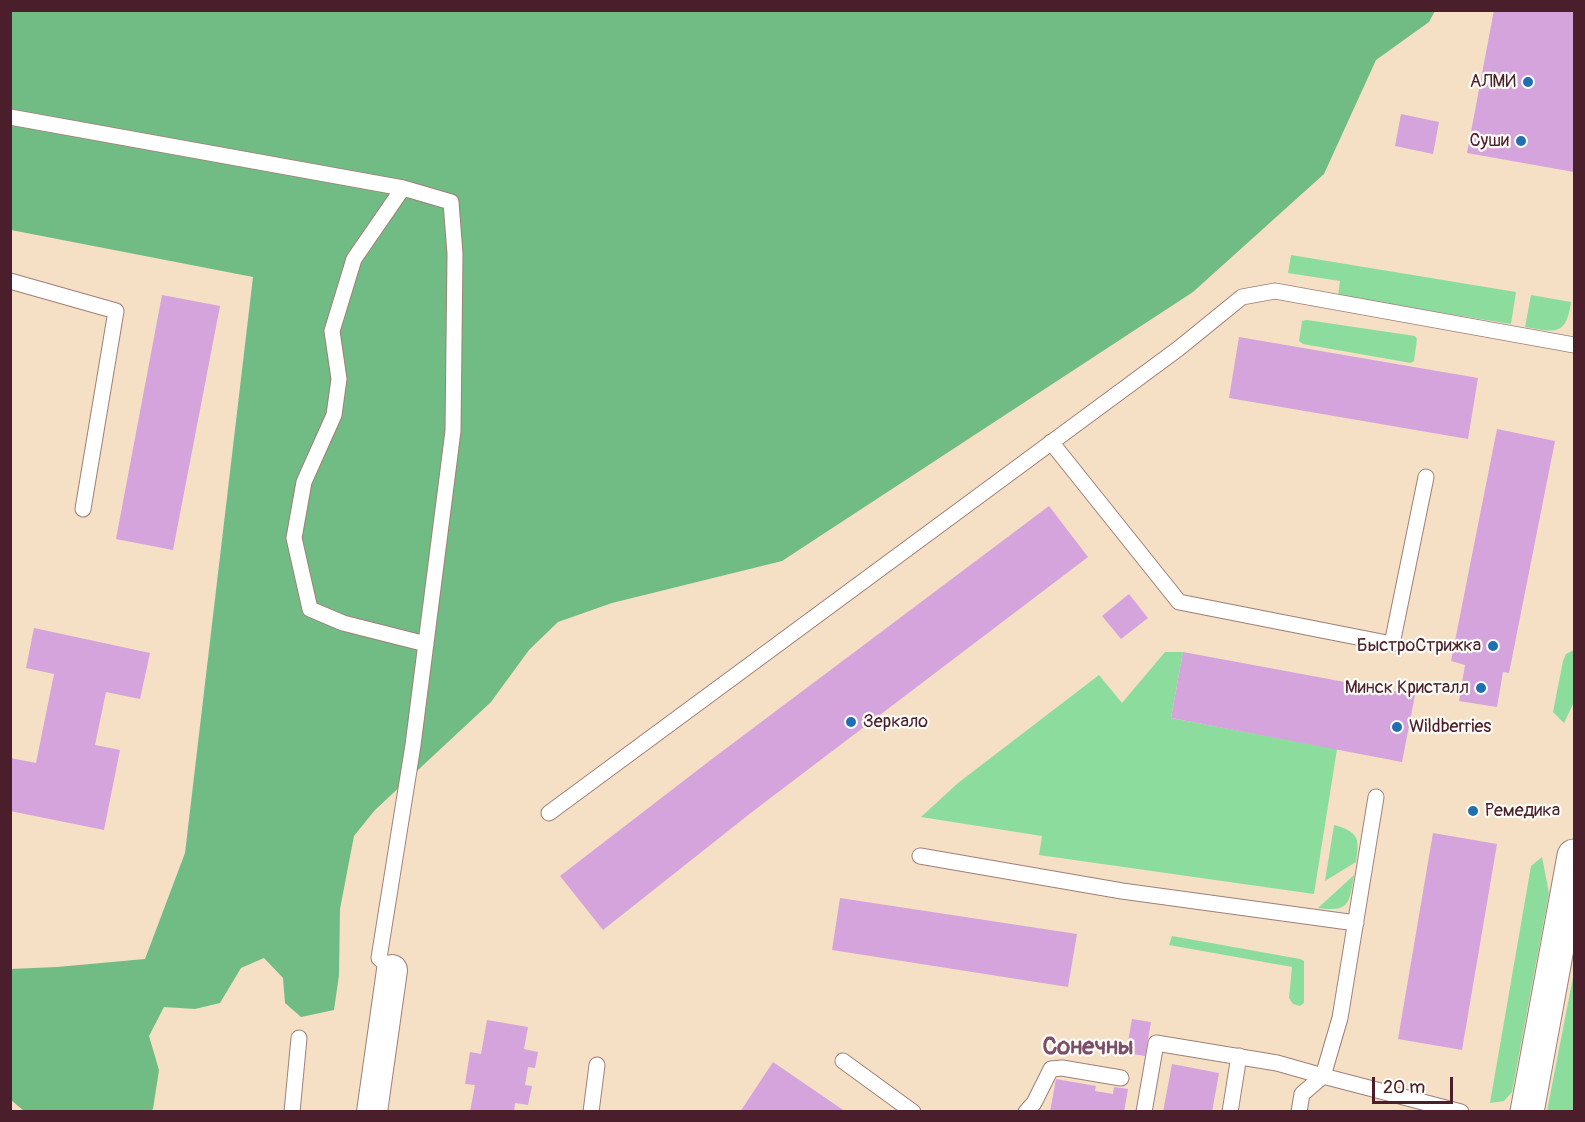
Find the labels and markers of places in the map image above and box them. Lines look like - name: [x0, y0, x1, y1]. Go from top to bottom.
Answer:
- place label: АЛМИ: [1470, 71, 1516, 93]
- marker: АЛМИ: [1521, 75, 1535, 89]
- place label: Суши: [1469, 130, 1509, 152]
- marker: Суши: [1514, 134, 1528, 148]
- place label: БыстроСтрижка: [1357, 635, 1481, 657]
- marker: БыстроСтрижка: [1486, 639, 1500, 653]
- place label: Минск Кристалл: [1345, 677, 1469, 699]
- marker: Минск Кристалл: [1474, 681, 1488, 695]
- place label: Зеркало: [863, 711, 928, 733]
- marker: Зеркало: [844, 715, 858, 729]
- place label: Wildberries: [1409, 716, 1491, 738]
- marker: Wildberries: [1390, 720, 1404, 734]
- place label: Ремедика: [1485, 800, 1560, 822]
- marker: Ремедика: [1466, 804, 1480, 818]

